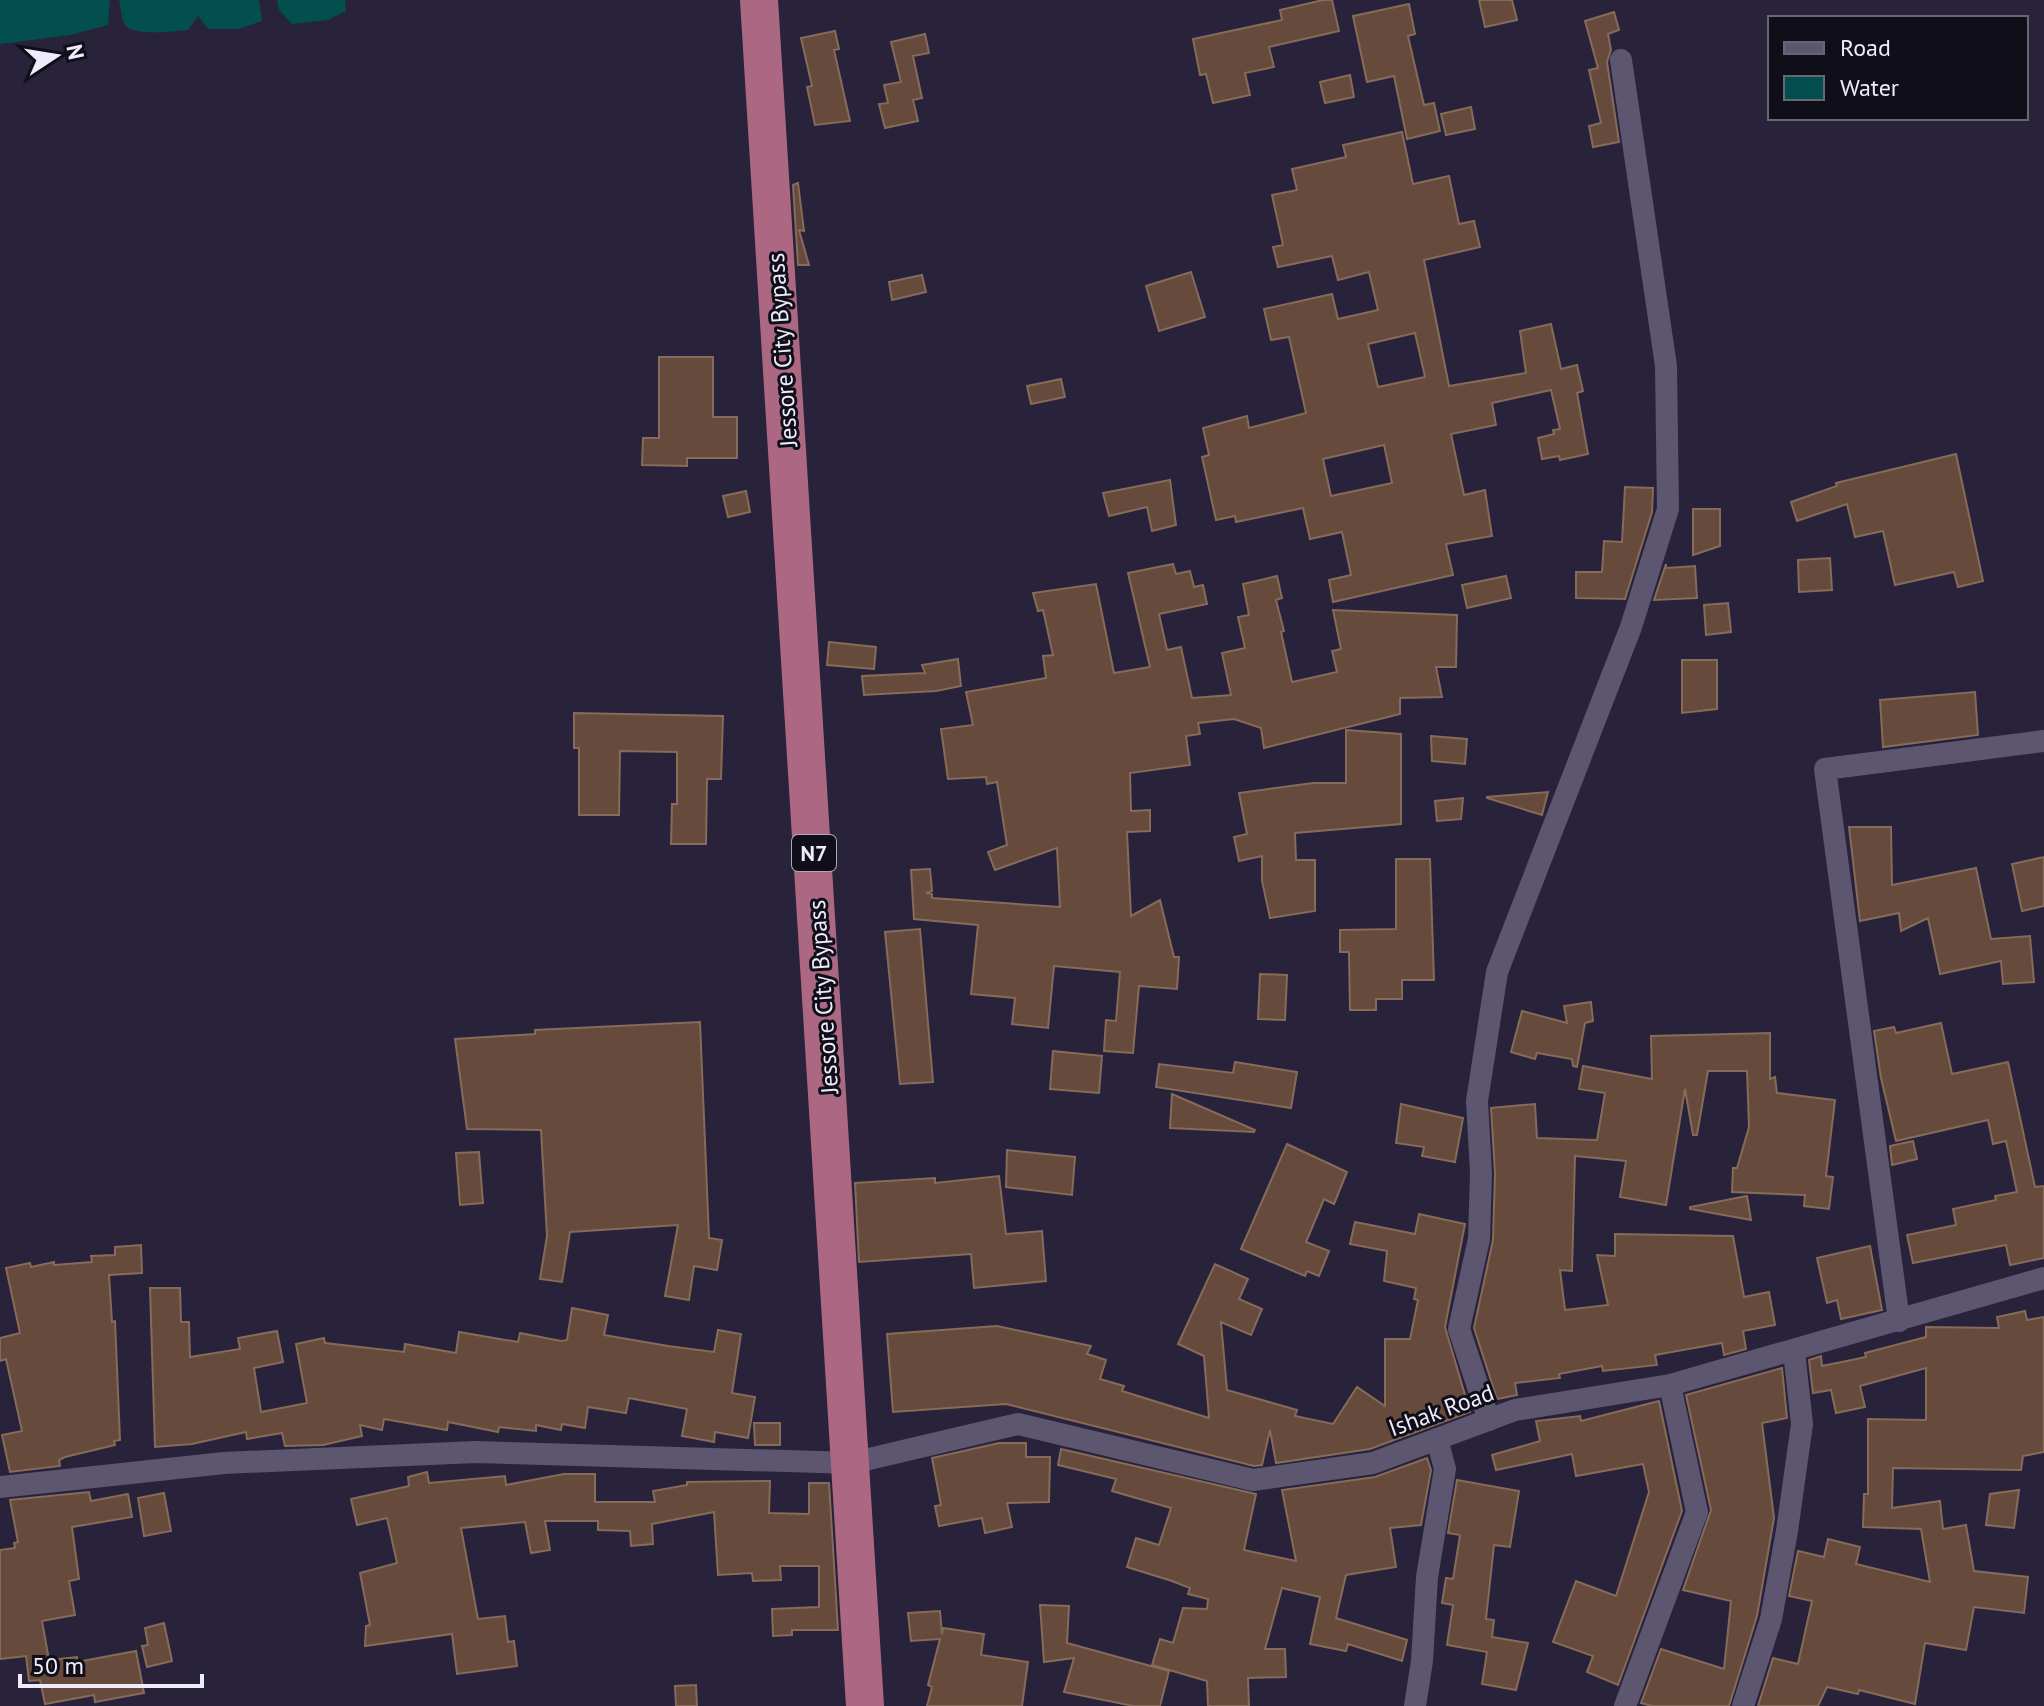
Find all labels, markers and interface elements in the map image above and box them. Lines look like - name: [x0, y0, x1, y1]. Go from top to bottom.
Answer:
- north arrow: [16, 16, 96, 96]
- legend: [1768, 16, 2028, 120]
- text: Road: [1840, 32, 1891, 63]
- text: N: [60, 42, 91, 62]
- text: Water: [1840, 72, 1899, 103]
- street label: Jessore City Bypass: [760, 252, 804, 449]
- road number: N7: [792, 835, 836, 871]
- street label: Jessore City Bypass: [801, 899, 845, 1096]
- street label: Ishak Road: [1384, 1377, 1498, 1443]
- scale bar: [20, 1638, 202, 1688]
- text: 50 m: [32, 1650, 84, 1681]

